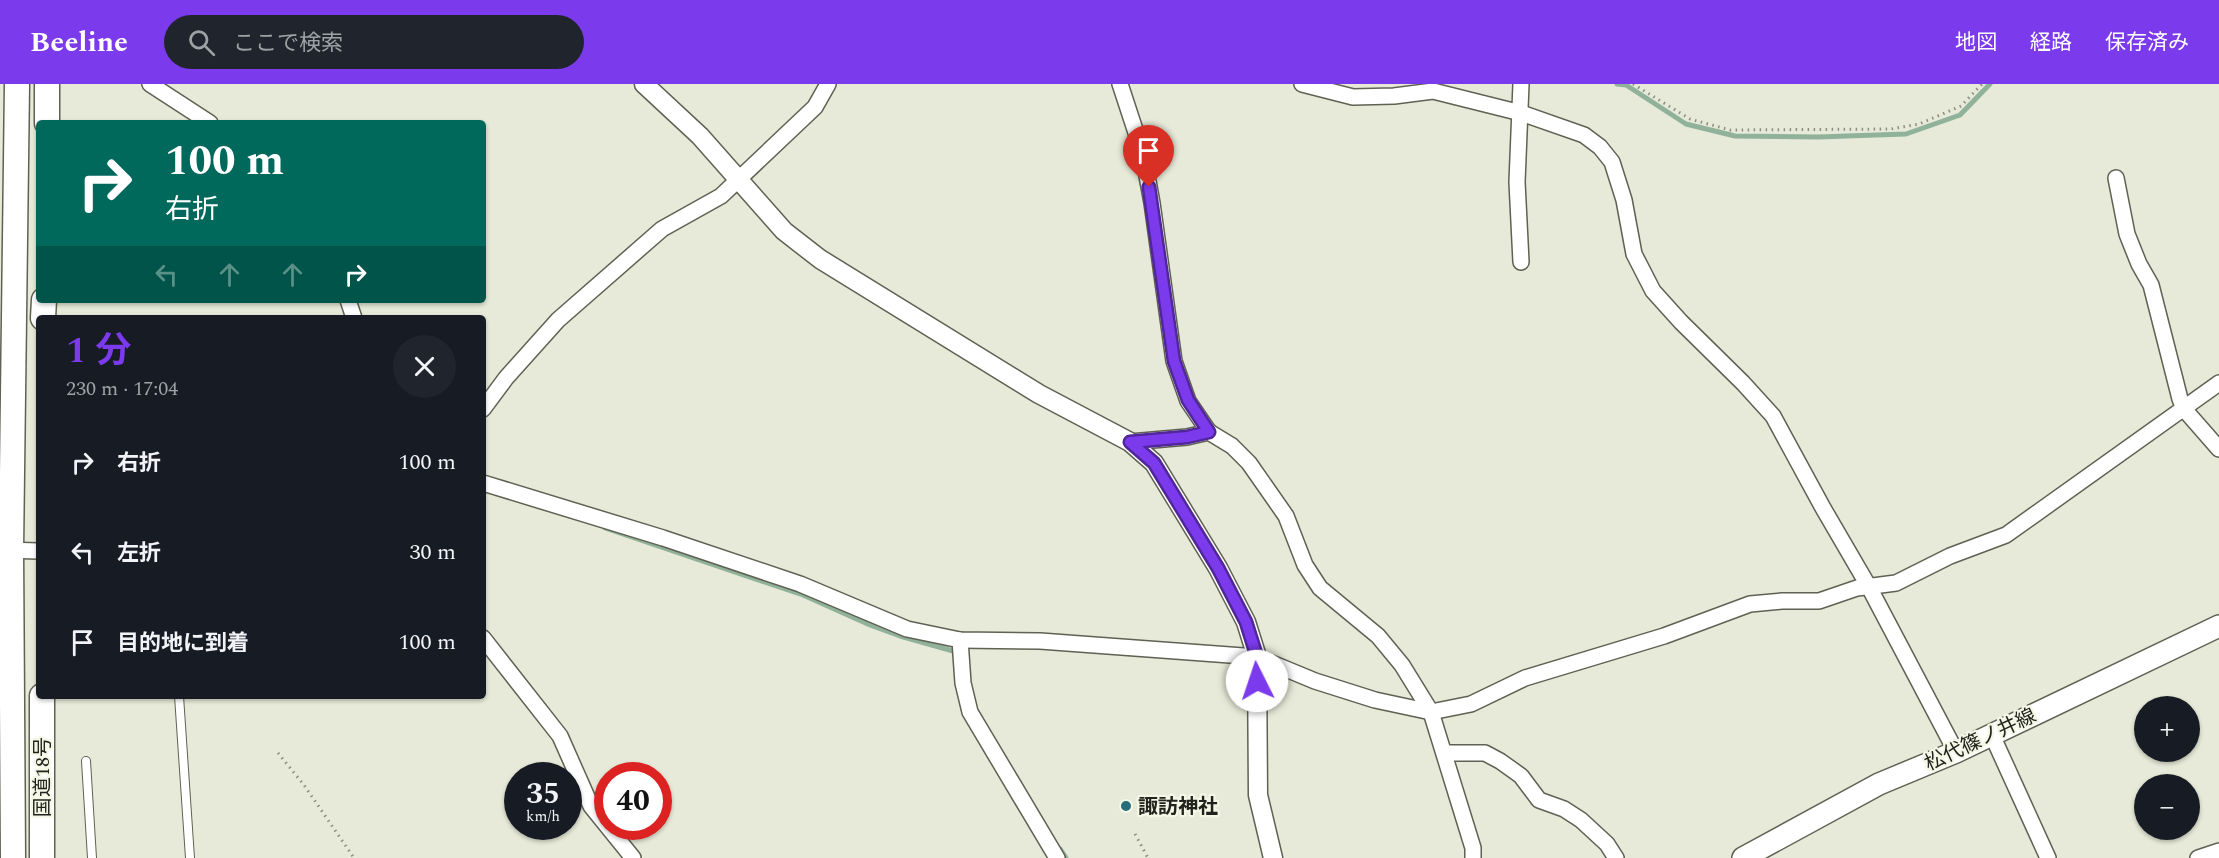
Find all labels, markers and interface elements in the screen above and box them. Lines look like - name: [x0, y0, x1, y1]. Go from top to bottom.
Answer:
- search box: [164, 15, 584, 69]
- text: Beeline: [30, 21, 128, 64]
- icon: search: [185, 26, 218, 59]
- text: ここで検索: [233, 27, 343, 60]
- text: 地図: [1955, 27, 1997, 59]
- text: 経路: [2030, 27, 2072, 59]
- text: 保存済み: [2105, 27, 2189, 59]
- pin: [1123, 125, 1174, 187]
- text: 100 m: [165, 130, 284, 193]
- icon: arrive: [1132, 134, 1165, 167]
- icon: right: [66, 144, 144, 222]
- text: 右折: [165, 189, 219, 231]
- icon: left: [150, 258, 183, 291]
- icon: ahead: [213, 258, 246, 291]
- icon: ahead: [276, 258, 309, 291]
- icon: right: [339, 258, 372, 291]
- text: 1 分: [66, 324, 131, 379]
- button: close: [393, 335, 456, 398]
- text: 230 m · 17:04: [66, 374, 178, 404]
- icon: right: [66, 446, 99, 479]
- text: 100 m: [399, 446, 456, 479]
- text: 右折: [117, 447, 161, 480]
- icon: left: [66, 536, 99, 569]
- text: 30 m: [410, 536, 456, 569]
- text: 左折: [117, 537, 161, 570]
- icon: arrive: [66, 626, 99, 659]
- text: 100 m: [399, 626, 456, 659]
- text: 目的地に到着: [117, 627, 249, 660]
- position arrow: [1225, 649, 1289, 713]
- map controls: [2134, 696, 2200, 840]
- button: +: [2134, 696, 2200, 762]
- street label: 松代篠ノ井線: [1920, 701, 2041, 779]
- street label: 国道18号: [28, 737, 58, 817]
- speed limit sign: 40: [594, 762, 672, 840]
- text: 35: [526, 771, 560, 817]
- button: −: [2134, 774, 2200, 840]
- place label: 諏訪神社: [1138, 792, 1218, 822]
- marker: 諏訪神社: [1119, 799, 1133, 813]
- text: km/h: [526, 805, 560, 828]

